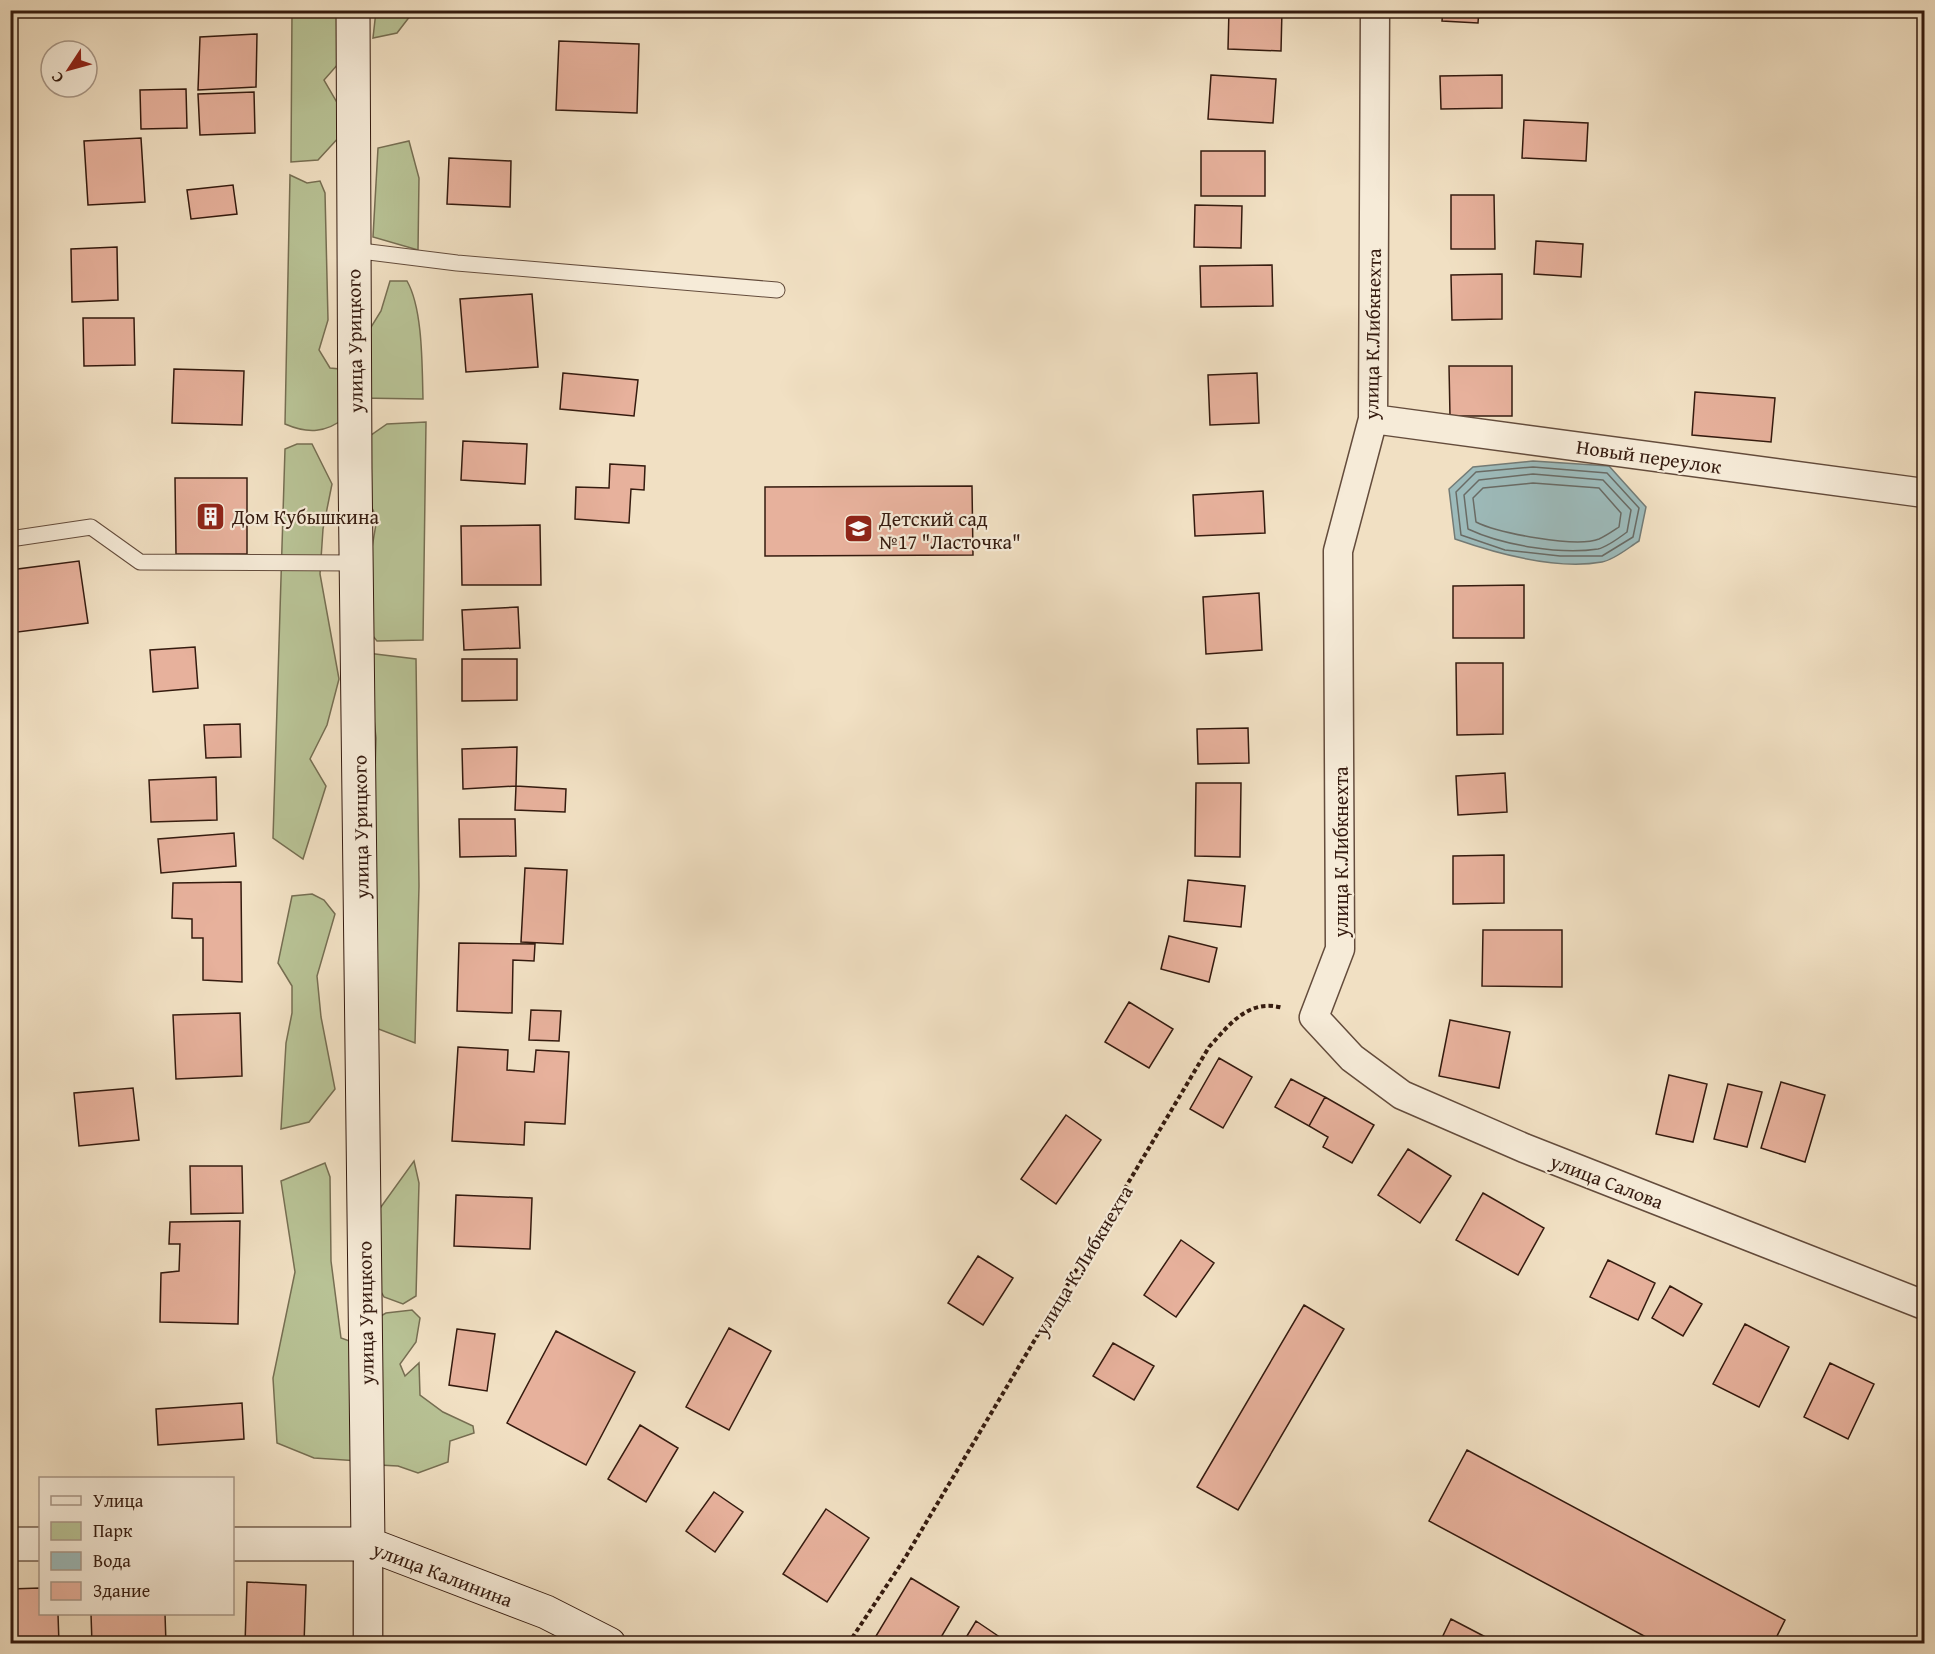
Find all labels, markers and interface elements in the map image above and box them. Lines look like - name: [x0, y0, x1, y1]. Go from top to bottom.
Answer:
- north arrow: [39, 39, 99, 99]
- text: С: [44, 67, 69, 89]
- street label: улица К.Либкнехта: [1356, 248, 1388, 421]
- street label: улица Урицкого: [338, 269, 370, 414]
- street label: Новый переулок: [1575, 431, 1724, 481]
- building icon: Дом Кубышкина: [195, 500, 227, 532]
- place label: Дом Кубышкина: [231, 502, 380, 531]
- place label: Детский сад №17 "Ласточка": [878, 504, 1021, 556]
- school or university icon: Детский сад №17 "Ласточка": [842, 513, 874, 545]
- street label: улица Урицкого: [344, 755, 376, 900]
- street label: улица К.Либкнехта: [1326, 766, 1355, 939]
- street label: улица Салова: [1545, 1146, 1668, 1216]
- street label: улица К.Либкнехта: [1026, 1179, 1140, 1342]
- street label: улица Урицкого: [349, 1241, 381, 1386]
- legend: [39, 1477, 234, 1615]
- text: Улица: [93, 1487, 144, 1514]
- text: Парк: [93, 1517, 133, 1544]
- street label: улица Калинина: [368, 1534, 518, 1614]
- text: Вода: [93, 1547, 131, 1574]
- text: Здание: [93, 1577, 150, 1604]

